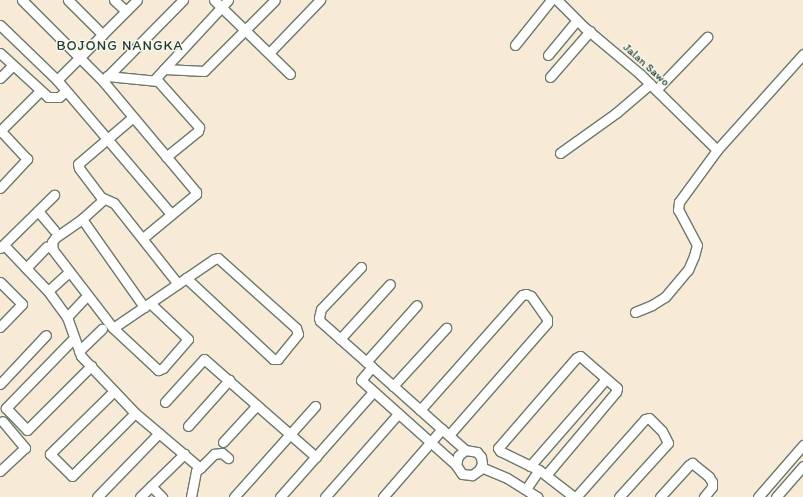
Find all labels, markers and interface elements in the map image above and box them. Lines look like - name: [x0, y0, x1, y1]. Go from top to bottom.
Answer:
- district label: BOJONG NANGKA: [57, 38, 183, 54]
- street label: Jalan Sawo: [620, 40, 672, 90]

